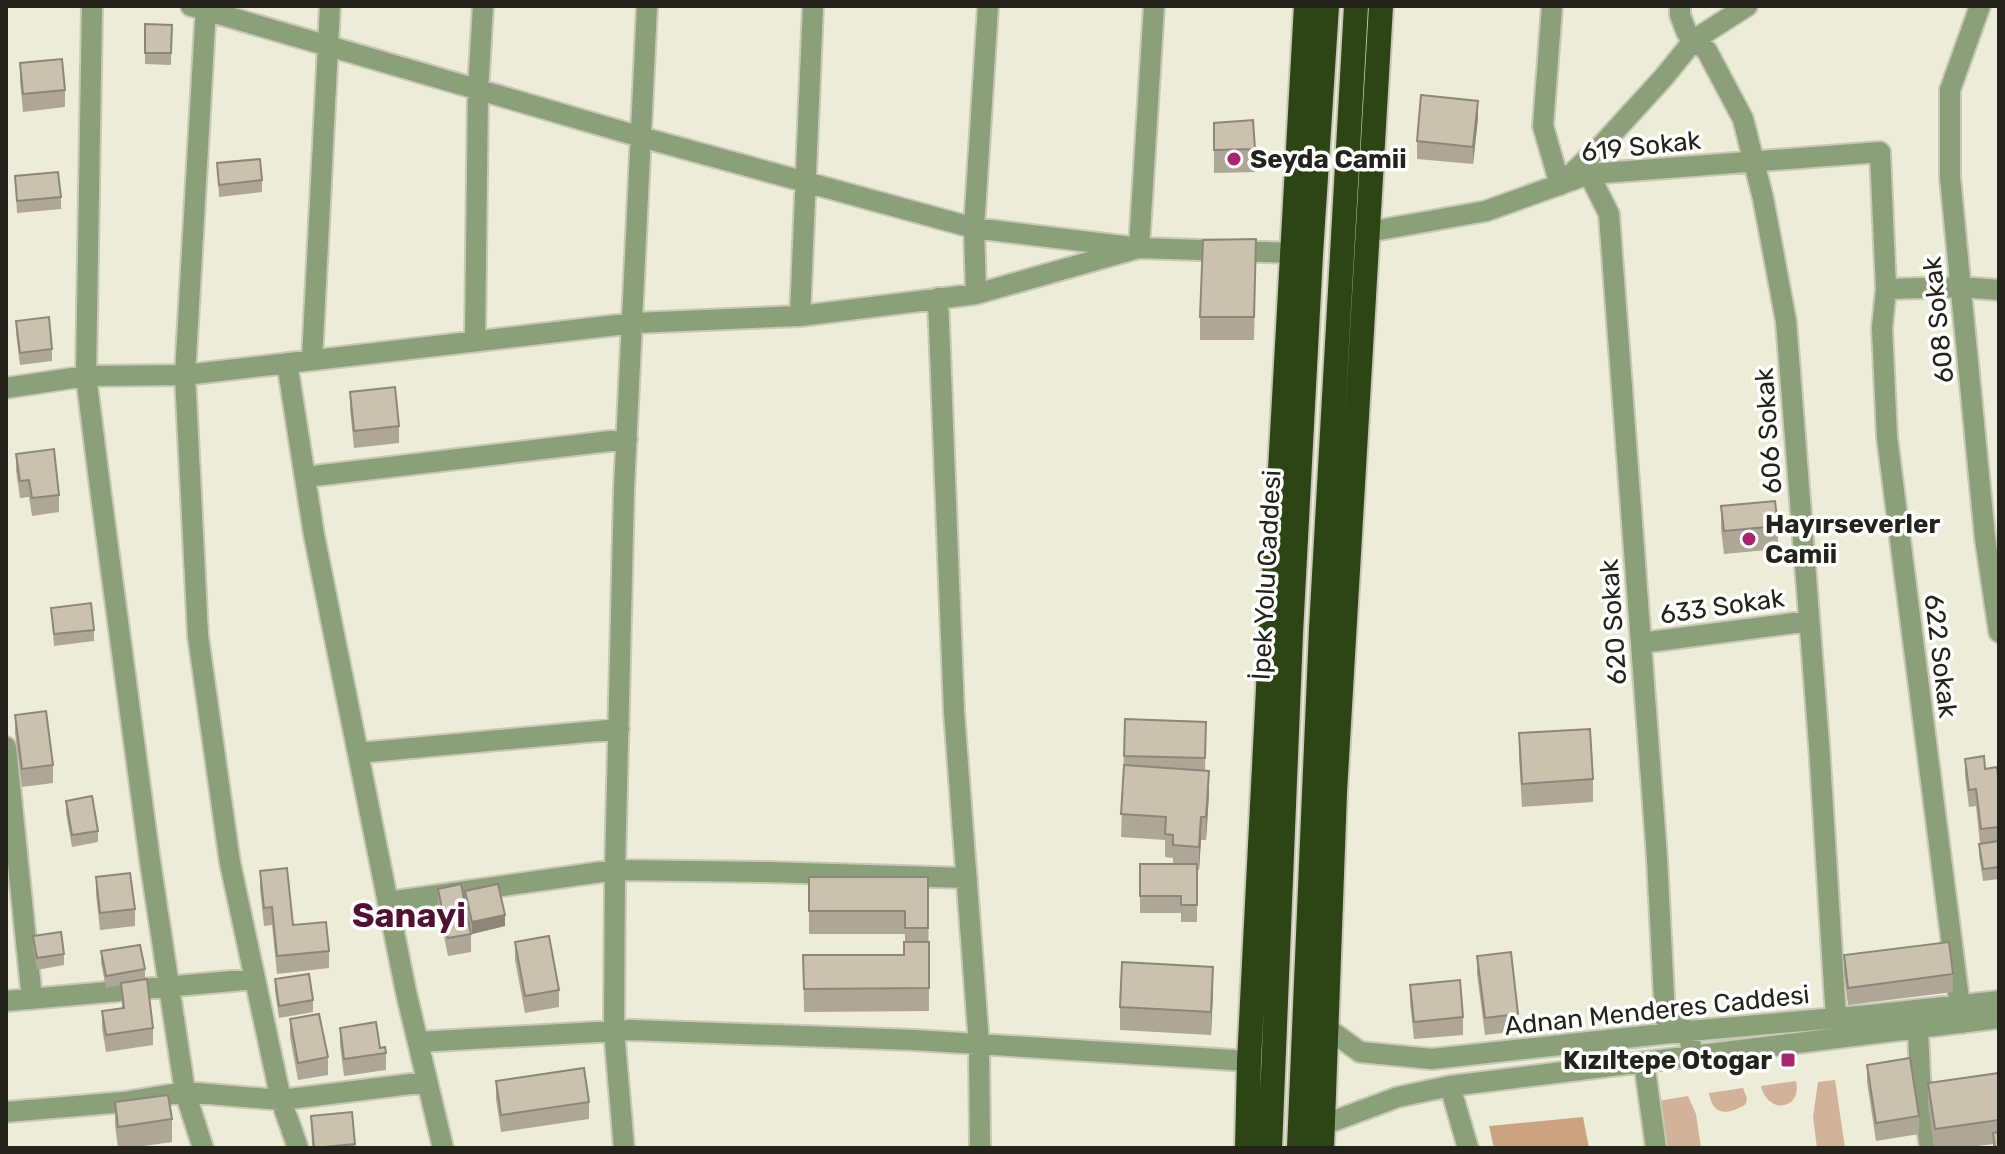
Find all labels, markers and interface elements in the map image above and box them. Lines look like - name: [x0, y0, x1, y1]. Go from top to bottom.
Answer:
- street label: 619 Sokak: [1580, 125, 1703, 168]
- place label: Seyda Camii: [1250, 144, 1407, 175]
- marker: Seyda Camii: [1225, 150, 1243, 168]
- street label: 608 Sokak: [1916, 255, 1961, 385]
- street label: 606 Sokak: [1749, 366, 1788, 495]
- street label: İpek Yolu Caddesi: [1246, 469, 1287, 681]
- place label: Hayırseverler Camii: [1765, 509, 1940, 570]
- marker: Hayırseverler Camii: [1740, 530, 1758, 548]
- street label: 620 Sokak: [1594, 558, 1633, 686]
- street label: 633 Sokak: [1658, 582, 1787, 631]
- street label: 622 Sokak: [1918, 592, 1964, 720]
- district label: Sanayi: [352, 895, 466, 936]
- street label: Adnan Menderes Caddesi: [1503, 979, 1811, 1042]
- place label: Kızıltepe Otogar: [1563, 1045, 1772, 1076]
- marker: Kızıltepe Otogar: [1779, 1051, 1797, 1069]

